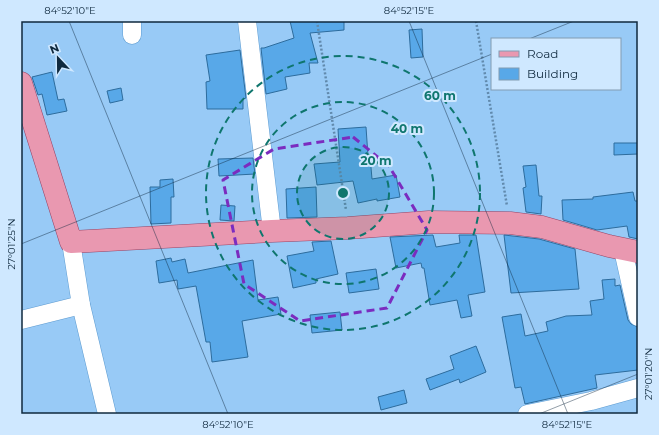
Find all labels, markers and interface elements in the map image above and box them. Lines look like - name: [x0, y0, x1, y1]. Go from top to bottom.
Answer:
- text: 84°52'10"E: [44, 4, 96, 17]
- text: 84°52'15"E: [384, 4, 435, 17]
- north arrow: [38, 38, 78, 78]
- legend: [491, 38, 621, 90]
- text: N: [48, 41, 61, 57]
- text: Road: [527, 46, 558, 61]
- text: Building: [527, 66, 578, 81]
- text: 60 m: [424, 88, 456, 103]
- text: 40 m: [391, 121, 423, 136]
- text: 20 m: [360, 153, 392, 168]
- centre of rings: [336, 186, 350, 200]
- text: 27°01'25"N: [5, 218, 18, 270]
- text: 27°01'20"N: [642, 348, 655, 400]
- text: 84°52'10"E: [202, 418, 254, 431]
- text: 84°52'15"E: [542, 418, 593, 431]

